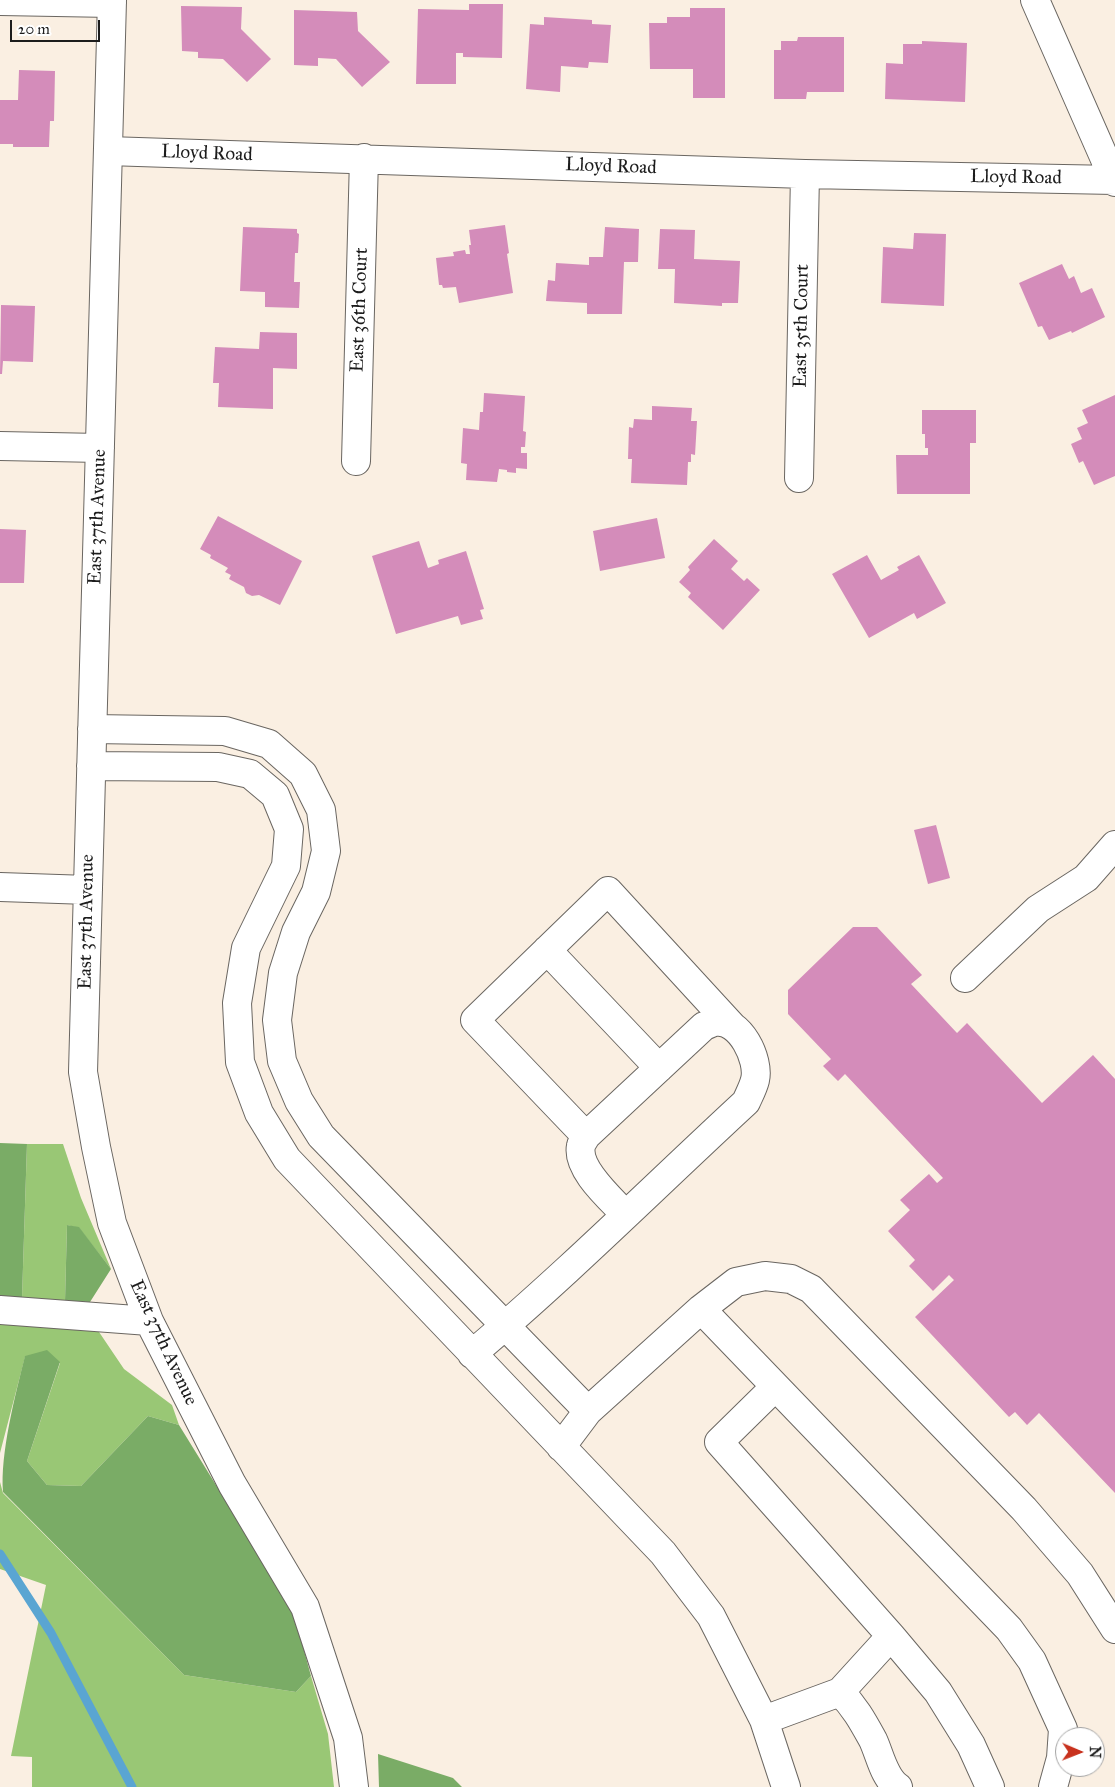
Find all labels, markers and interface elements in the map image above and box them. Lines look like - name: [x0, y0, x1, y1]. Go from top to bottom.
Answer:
- scale bar: [12, 10, 102, 42]
- text: 20 m: [18, 20, 50, 38]
- street label: Lloyd Road: [161, 141, 253, 167]
- street label: Lloyd Road: [565, 154, 657, 180]
- street label: Lloyd Road: [970, 166, 1062, 190]
- street label: East 36th Court: [346, 247, 374, 373]
- street label: East 35th Court: [790, 264, 814, 388]
- street label: East 37th Avenue: [84, 449, 112, 585]
- street label: East 37th Avenue: [74, 854, 100, 990]
- street label: East 37th Avenue: [124, 1277, 202, 1409]
- north arrow: [1055, 1727, 1105, 1777]
- text: N: [1086, 1746, 1103, 1758]

